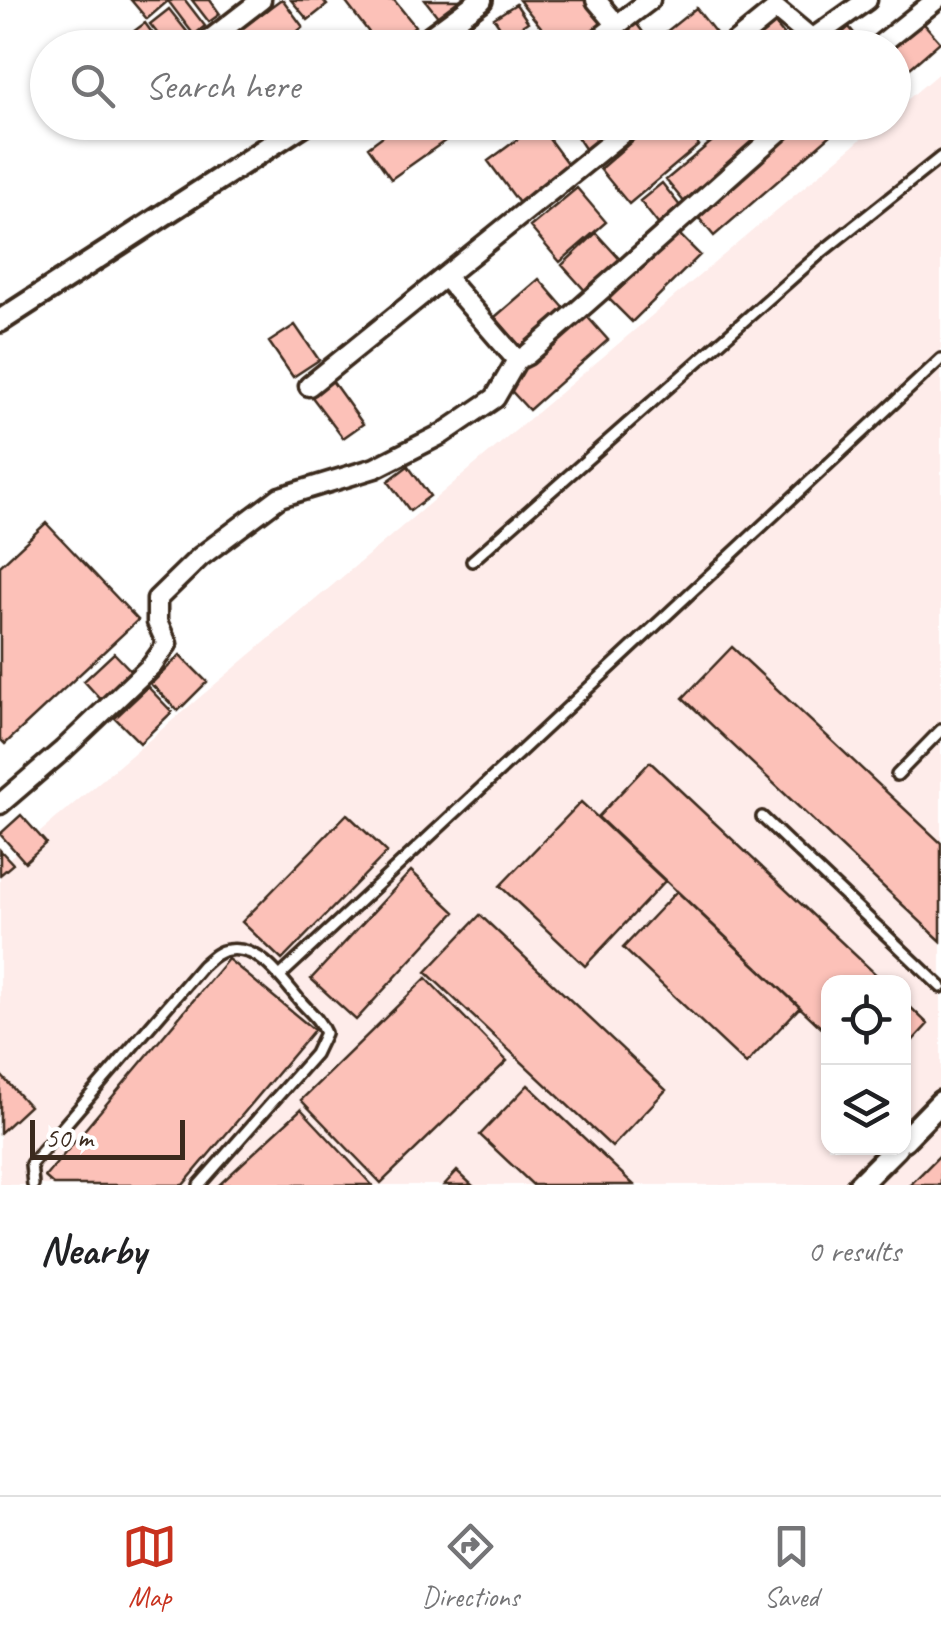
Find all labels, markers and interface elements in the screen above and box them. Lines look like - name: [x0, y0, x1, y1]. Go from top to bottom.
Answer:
- search box: [30, 30, 911, 140]
- icon: search: [65, 58, 120, 113]
- text: Search here: [145, 62, 300, 109]
- map controls: [821, 975, 911, 1155]
- button: locate: [821, 975, 911, 1065]
- button: layers: [821, 1065, 911, 1155]
- scale bar: [30, 1115, 185, 1160]
- text: 50 m: [45, 1120, 93, 1155]
- text: Nearby: [40, 1224, 146, 1277]
- text: 0 results: [807, 1230, 901, 1271]
- tab: Map: [122, 1519, 177, 1614]
- tab: Directions: [422, 1519, 519, 1614]
- tab: Saved: [764, 1519, 819, 1614]

